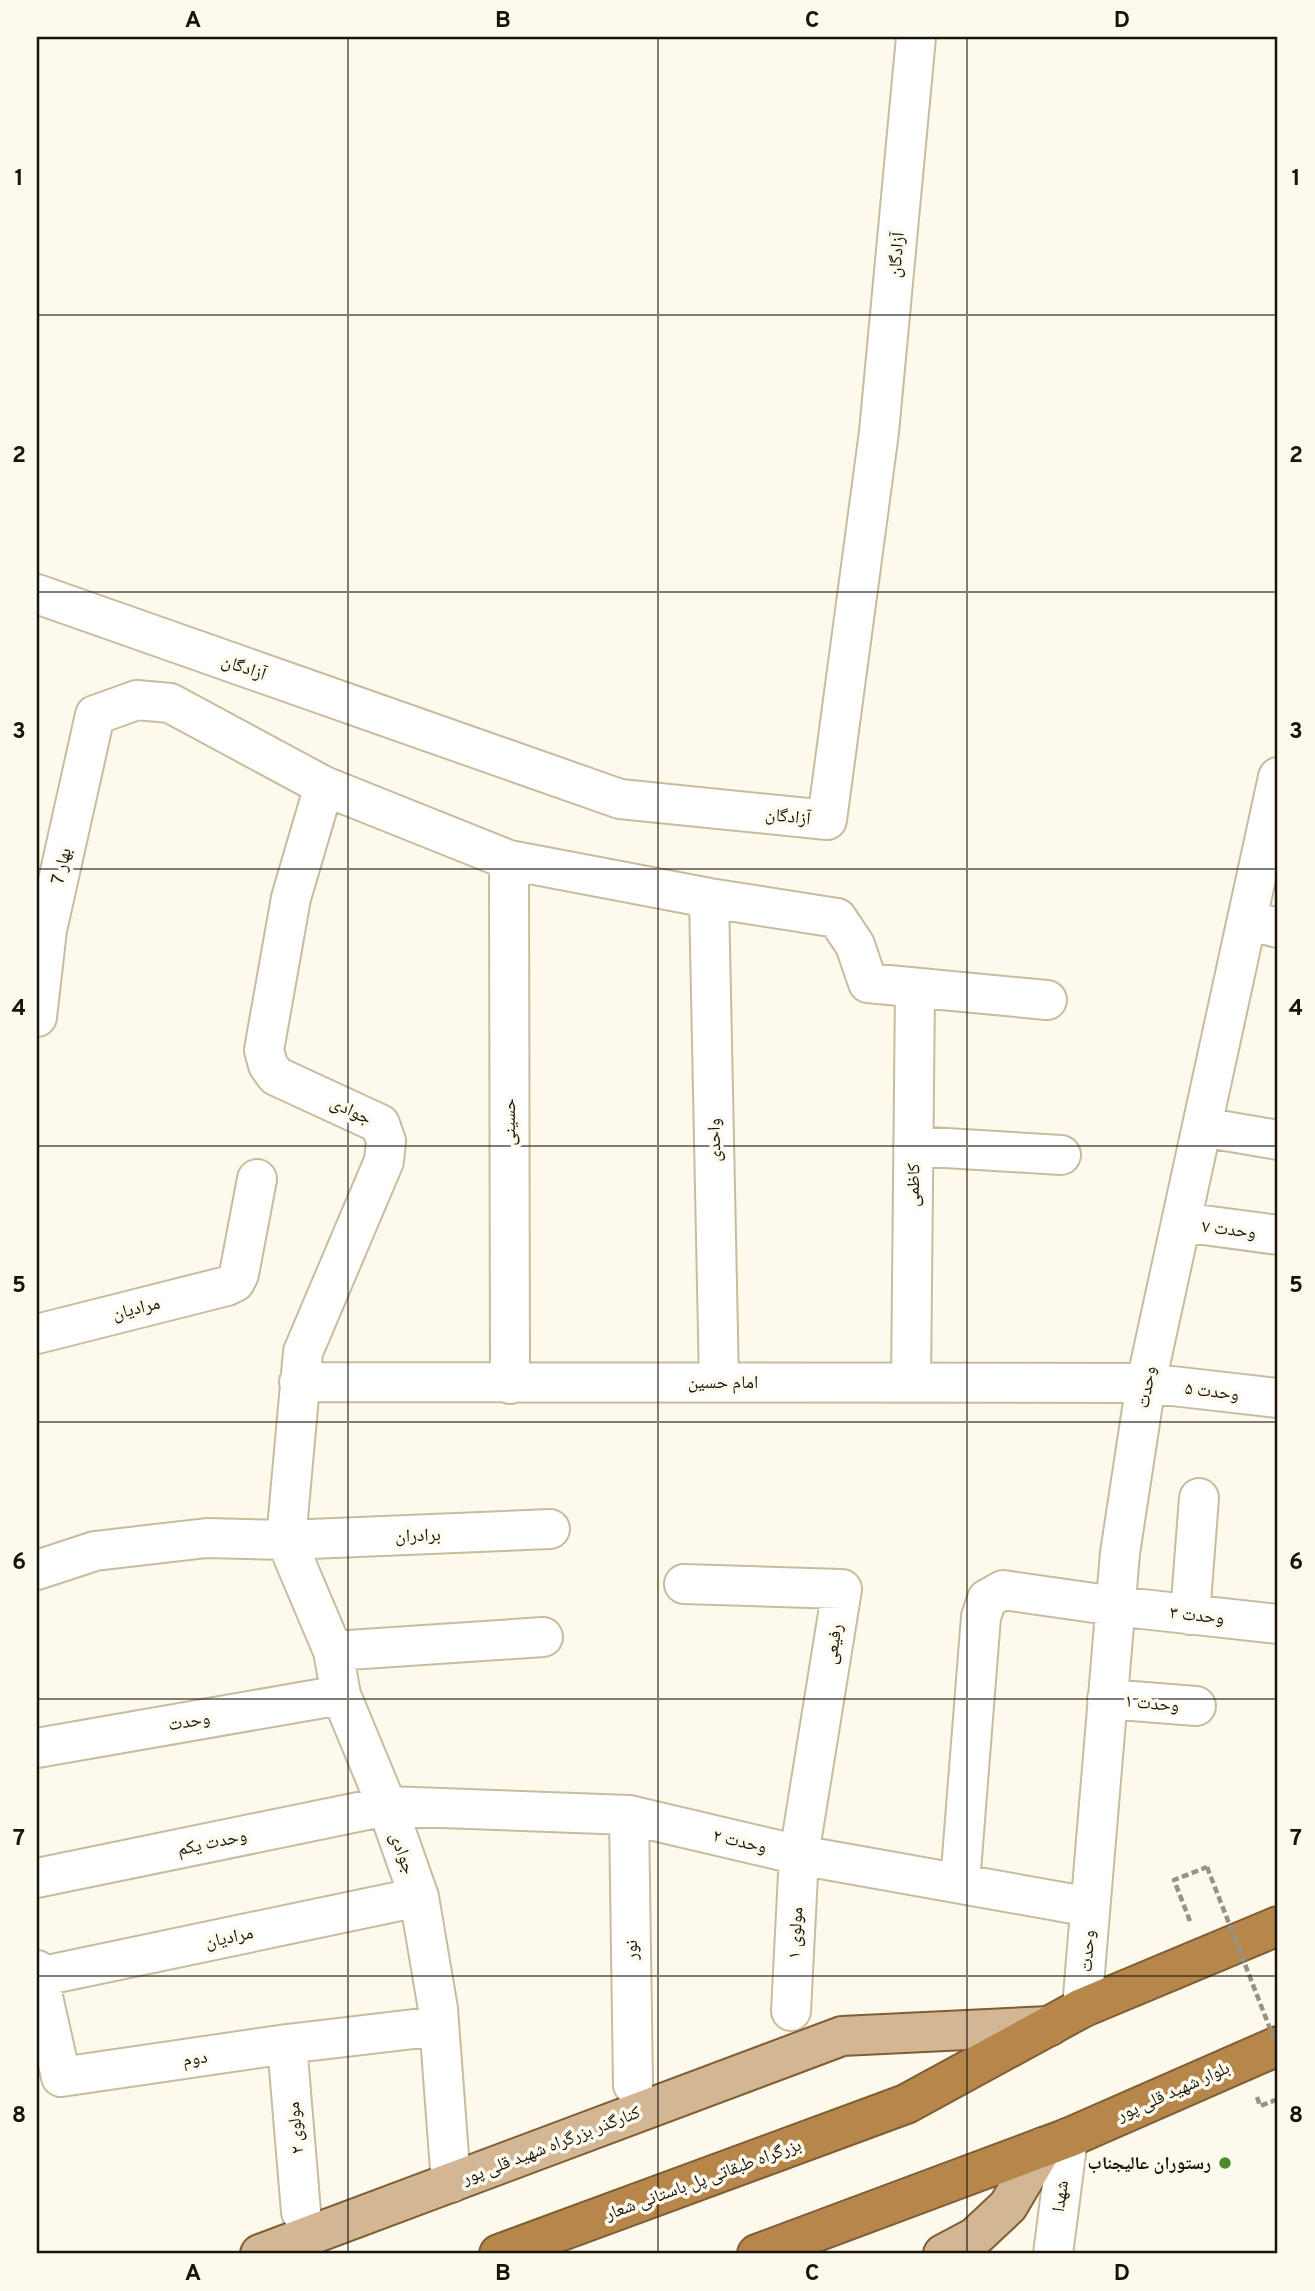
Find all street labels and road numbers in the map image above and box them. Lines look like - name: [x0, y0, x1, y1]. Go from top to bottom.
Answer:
- street label: آزادگان: [884, 231, 911, 279]
- street label: آزادگان: [218, 650, 269, 687]
- street label: آزادگان: [764, 804, 812, 831]
- street label: بهار 7: [47, 846, 78, 887]
- street label: جوادی: [326, 1092, 375, 1131]
- street label: حسینی: [499, 1098, 522, 1146]
- street label: واحدی: [704, 1118, 727, 1162]
- street label: کاظمی: [903, 1162, 926, 1207]
- street label: وحدت ۷: [1200, 1216, 1257, 1245]
- street label: مرادیان: [110, 1292, 163, 1326]
- street label: وحدت: [1132, 1364, 1162, 1410]
- street label: امام حسین: [688, 1372, 758, 1395]
- street label: وحدت ۵: [1183, 1378, 1240, 1407]
- street label: برادران: [395, 1524, 441, 1549]
- street label: وحدت ۳: [1168, 1602, 1225, 1631]
- street label: رفیعی: [820, 1622, 849, 1666]
- street label: وحدت ۱: [1124, 1691, 1180, 1718]
- street label: وحدت: [166, 1707, 212, 1737]
- street label: وحدت یکم: [175, 1825, 249, 1862]
- street label: وحدت ۲: [710, 1825, 769, 1860]
- street label: جوادی: [383, 1830, 420, 1878]
- street label: مولوی ۱: [784, 1906, 809, 1960]
- street label: مرادیان: [203, 1922, 255, 1955]
- street label: وحدت: [1076, 1929, 1101, 1973]
- street label: نور: [621, 1940, 644, 1961]
- street label: دوم: [181, 2046, 209, 2073]
- street label: بلوار شهید قلی پور: [1113, 2057, 1234, 2128]
- street label: مولوی ۲: [283, 2101, 310, 2155]
- street label: کنارگذر بزرگراه شهید قلی پور: [458, 2102, 644, 2191]
- street label: بزرگراه طبقاتی پل باستانی شعار: [601, 2134, 805, 2227]
- street label: شهدا: [1048, 2179, 1075, 2213]

